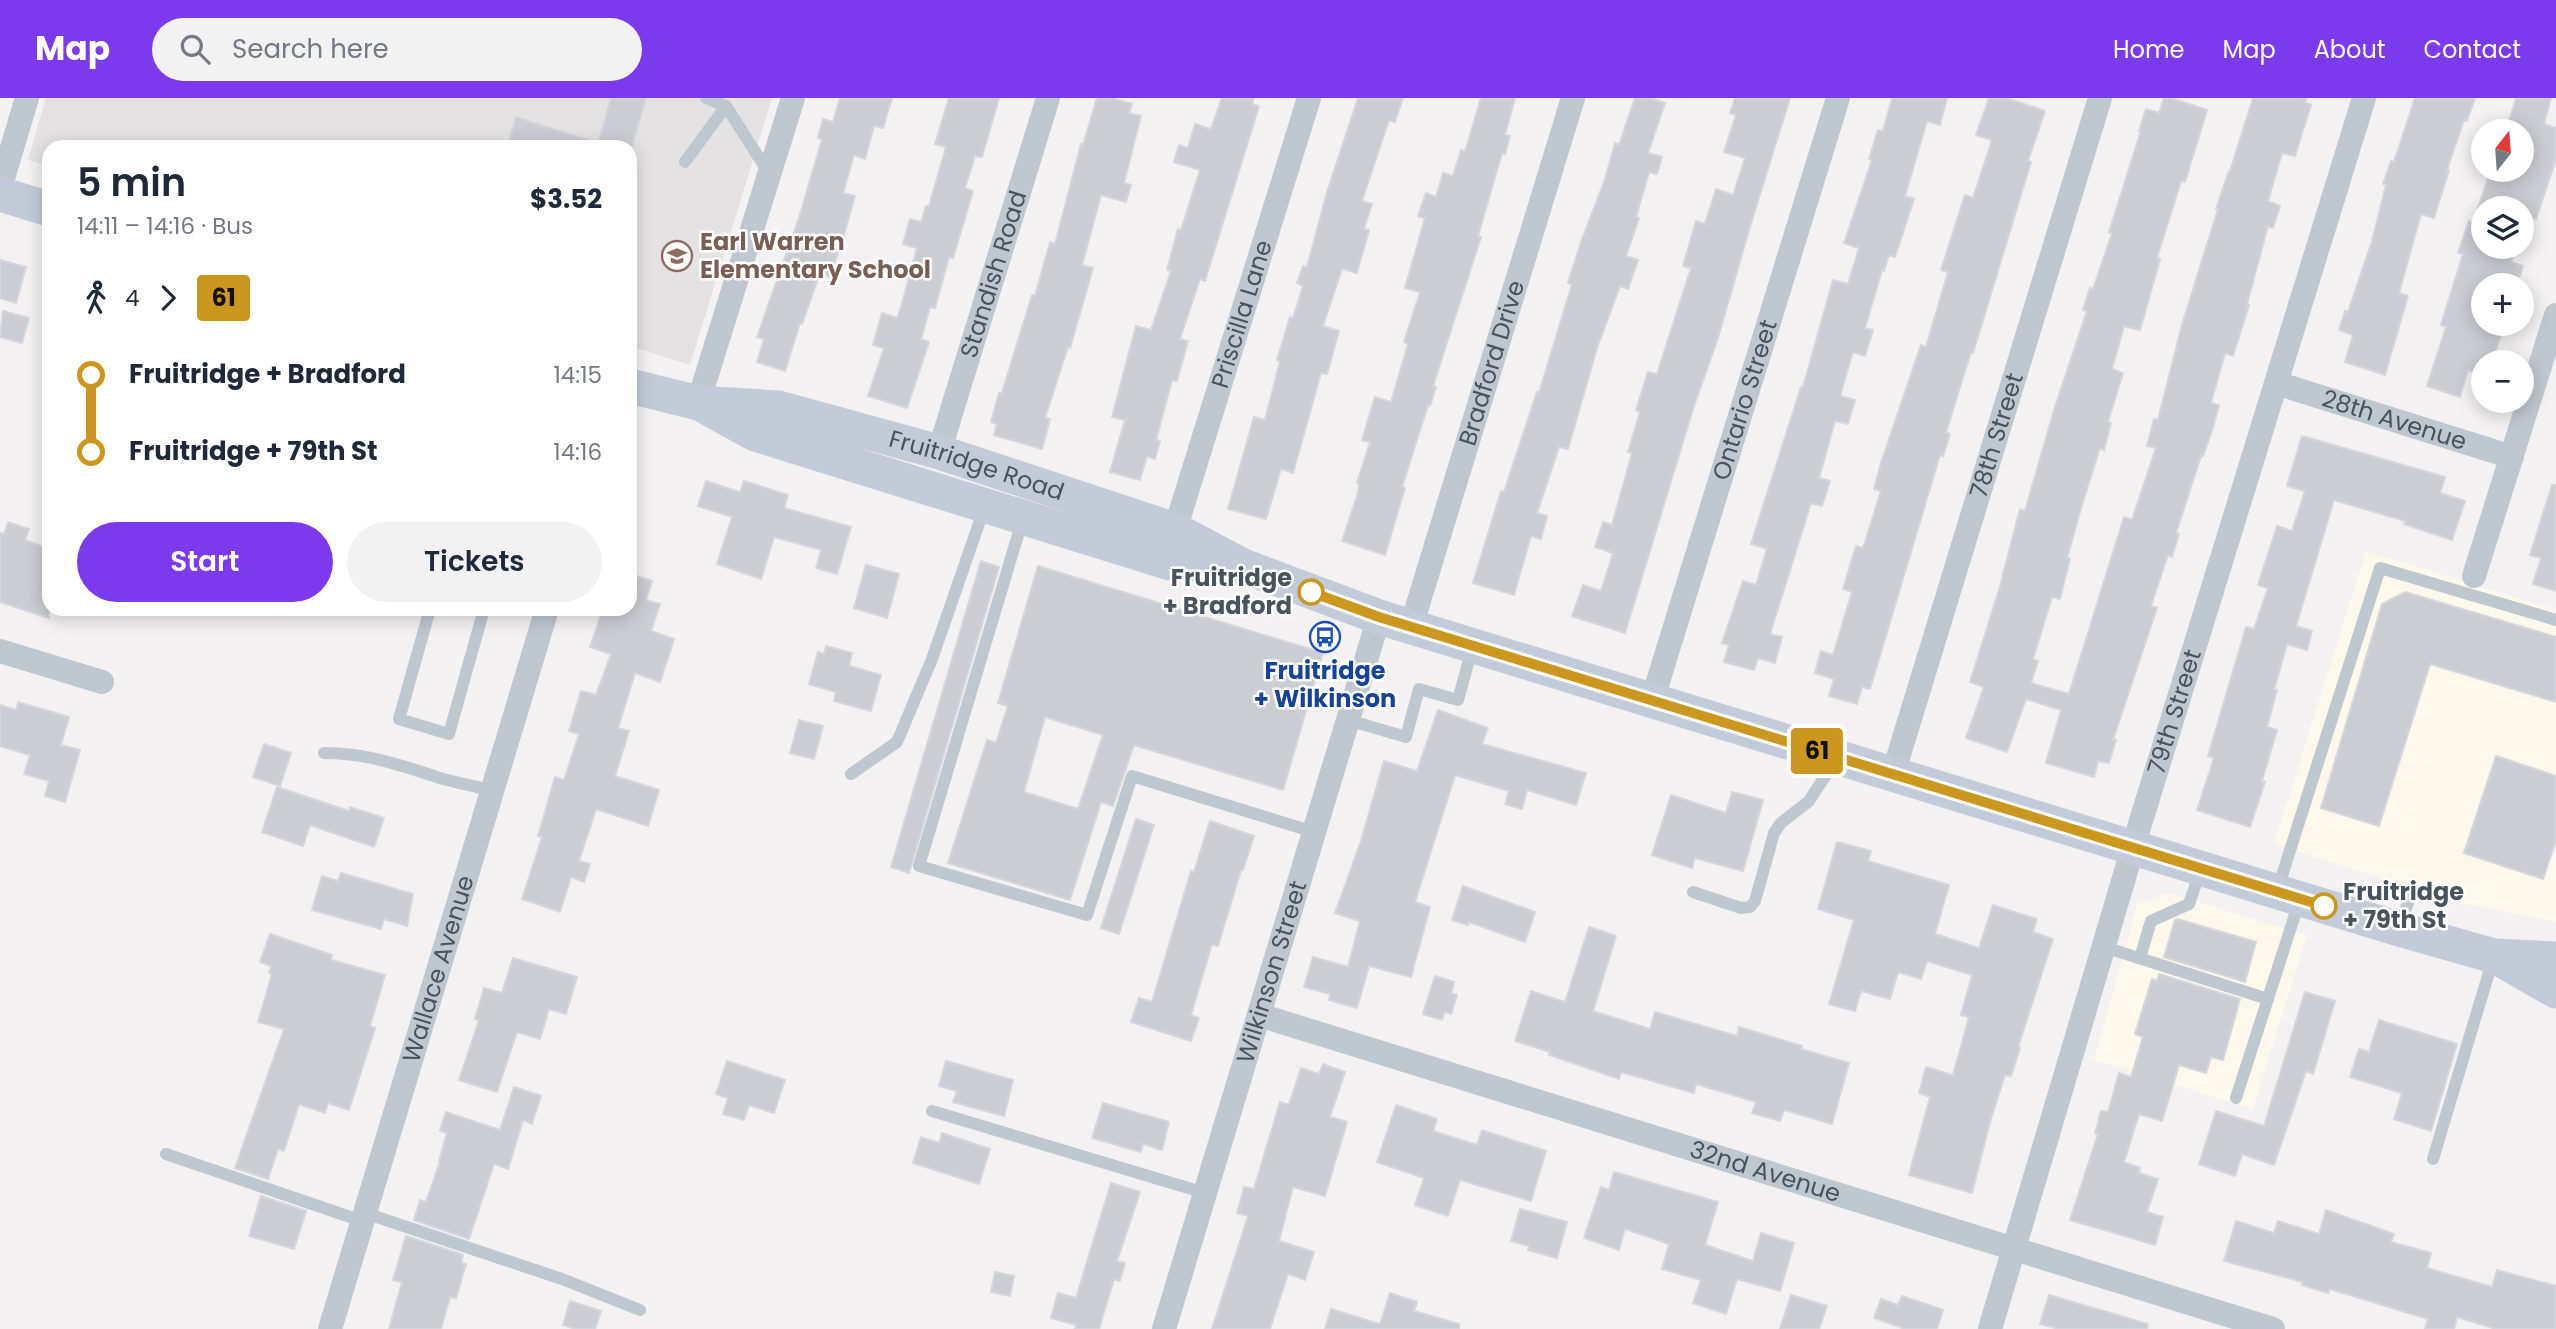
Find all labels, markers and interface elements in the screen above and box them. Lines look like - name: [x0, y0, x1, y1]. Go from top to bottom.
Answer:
- search box: [152, 18, 642, 81]
- text: Map: [35, 25, 110, 72]
- icon: search: [176, 30, 214, 68]
- text: Search here: [232, 31, 389, 67]
- text: Home: [2113, 33, 2185, 66]
- text: Map: [2223, 33, 2276, 66]
- text: About: [2314, 33, 2385, 66]
- text: Contact: [2423, 33, 2521, 66]
- north arrow: [2471, 119, 2534, 182]
- map controls: [2471, 119, 2534, 413]
- text: 5 min: [77, 156, 186, 209]
- text: $3.52: [530, 181, 602, 217]
- street label: Standish Road: [952, 186, 1035, 362]
- button: layers: [2471, 196, 2534, 259]
- text: 14:11 – 14:16 · Bus: [77, 210, 253, 242]
- place label: Earl Warren Elementary School: [700, 225, 931, 286]
- street label: Priscilla Lane: [1203, 236, 1280, 392]
- school or university icon: Earl Warren Elementary School: [660, 239, 694, 273]
- button: +: [2471, 273, 2534, 336]
- street label: Bradford Drive: [1450, 276, 1532, 450]
- icon: walk: [77, 279, 115, 317]
- icon: forward: [149, 279, 187, 317]
- text: 61: [211, 281, 236, 314]
- text: 4: [125, 282, 139, 314]
- street label: Ontario Street: [1704, 316, 1785, 484]
- button: −: [2471, 350, 2534, 413]
- text: Fruitridge + Bradford: [129, 356, 406, 392]
- text: 14:15: [553, 359, 602, 391]
- street label: 78th Street: [1961, 369, 2031, 502]
- street label: 28th Avenue: [2318, 381, 2471, 458]
- street label: Fruitridge Road: [885, 422, 1069, 508]
- text: Fruitridge + 79th St: [129, 433, 378, 469]
- text: 14:16: [553, 436, 602, 468]
- button: Start: [77, 522, 333, 602]
- button: Tickets: [347, 522, 602, 602]
- place label: Fruitridge + Bradford: [1163, 561, 1292, 622]
- marker: Fruitridge + Bradford: [1298, 579, 1324, 605]
- bus stop icon: Fruitridge + Wilkinson: [1308, 620, 1342, 654]
- street label: 79th Street: [2139, 645, 2209, 778]
- place label: Fruitridge + Wilkinson: [1254, 654, 1396, 715]
- line badge: 61: [1786, 728, 1848, 774]
- text: 61: [1805, 734, 1829, 767]
- street label: Wallace Avenue: [394, 871, 482, 1066]
- place label: Fruitridge + 79th St: [2343, 875, 2464, 936]
- street label: Wilkinson Street: [1228, 877, 1314, 1067]
- marker: Fruitridge + 79th St: [2311, 893, 2337, 919]
- street label: 32nd Avenue: [1686, 1132, 1845, 1210]

